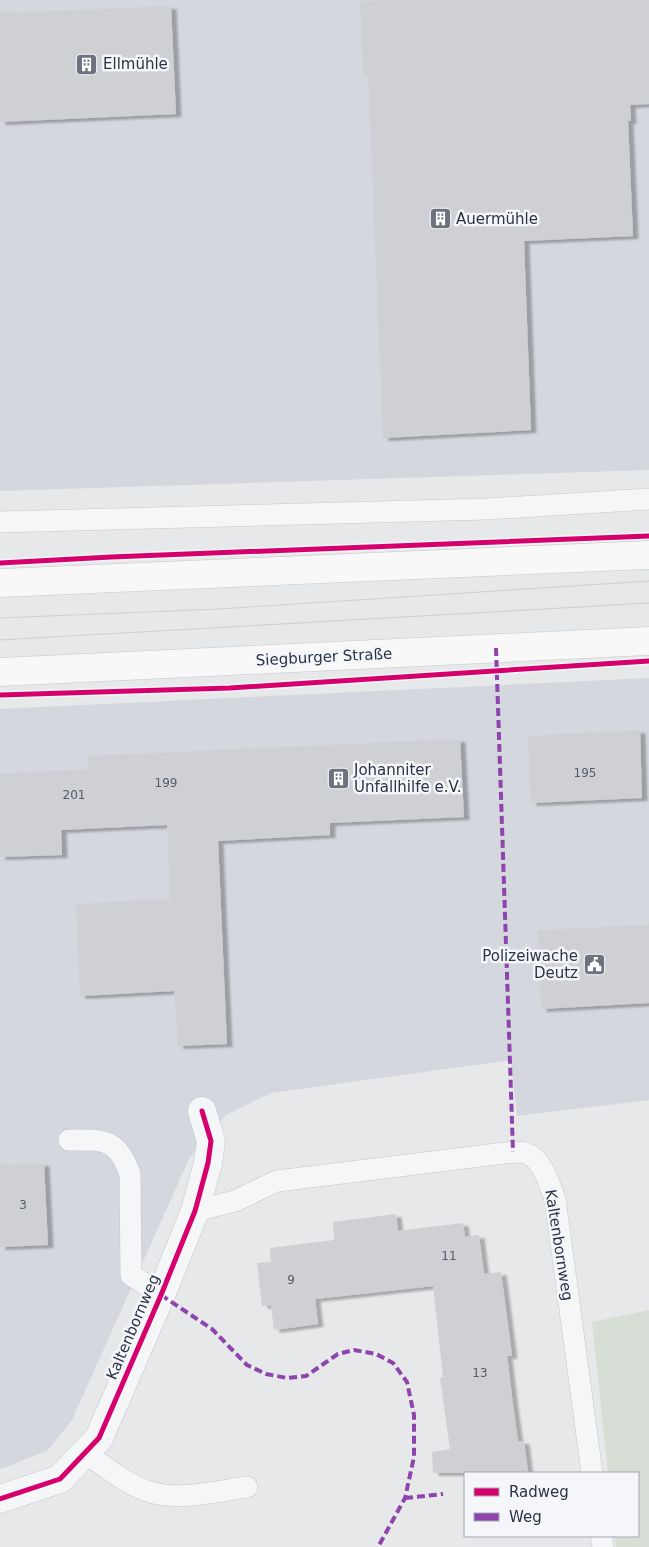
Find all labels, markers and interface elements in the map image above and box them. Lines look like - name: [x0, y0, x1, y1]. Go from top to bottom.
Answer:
- building icon: Ellmühle: [75, 52, 99, 76]
- place label: Ellmühle: [103, 55, 168, 73]
- building icon: Auermühle: [428, 207, 452, 231]
- place label: Auermühle: [456, 210, 538, 228]
- street label: Siegburger Straße: [255, 644, 393, 670]
- place label: Johanniter Unfallhilfe e.V.: [353, 761, 462, 796]
- house number: 195: [574, 766, 596, 780]
- building icon: Johanniter Unfallhilfe e.V.: [326, 767, 350, 791]
- house number: 199: [155, 776, 177, 790]
- house number: 201: [63, 788, 85, 802]
- place label: Polizeiwache Deutz: [482, 947, 578, 982]
- public building icon: Polizeiwache Deutz: [582, 953, 606, 977]
- street label: Kaltenbornweg: [541, 1188, 577, 1302]
- house number: 3: [19, 1198, 27, 1212]
- house number: 11: [441, 1249, 457, 1263]
- street label: Kaltenbornweg: [103, 1272, 163, 1382]
- house number: 9: [287, 1273, 295, 1287]
- house number: 13: [472, 1366, 488, 1380]
- legend: [464, 1472, 639, 1537]
- text: Radweg: [509, 1483, 569, 1501]
- text: Weg: [509, 1508, 542, 1526]

